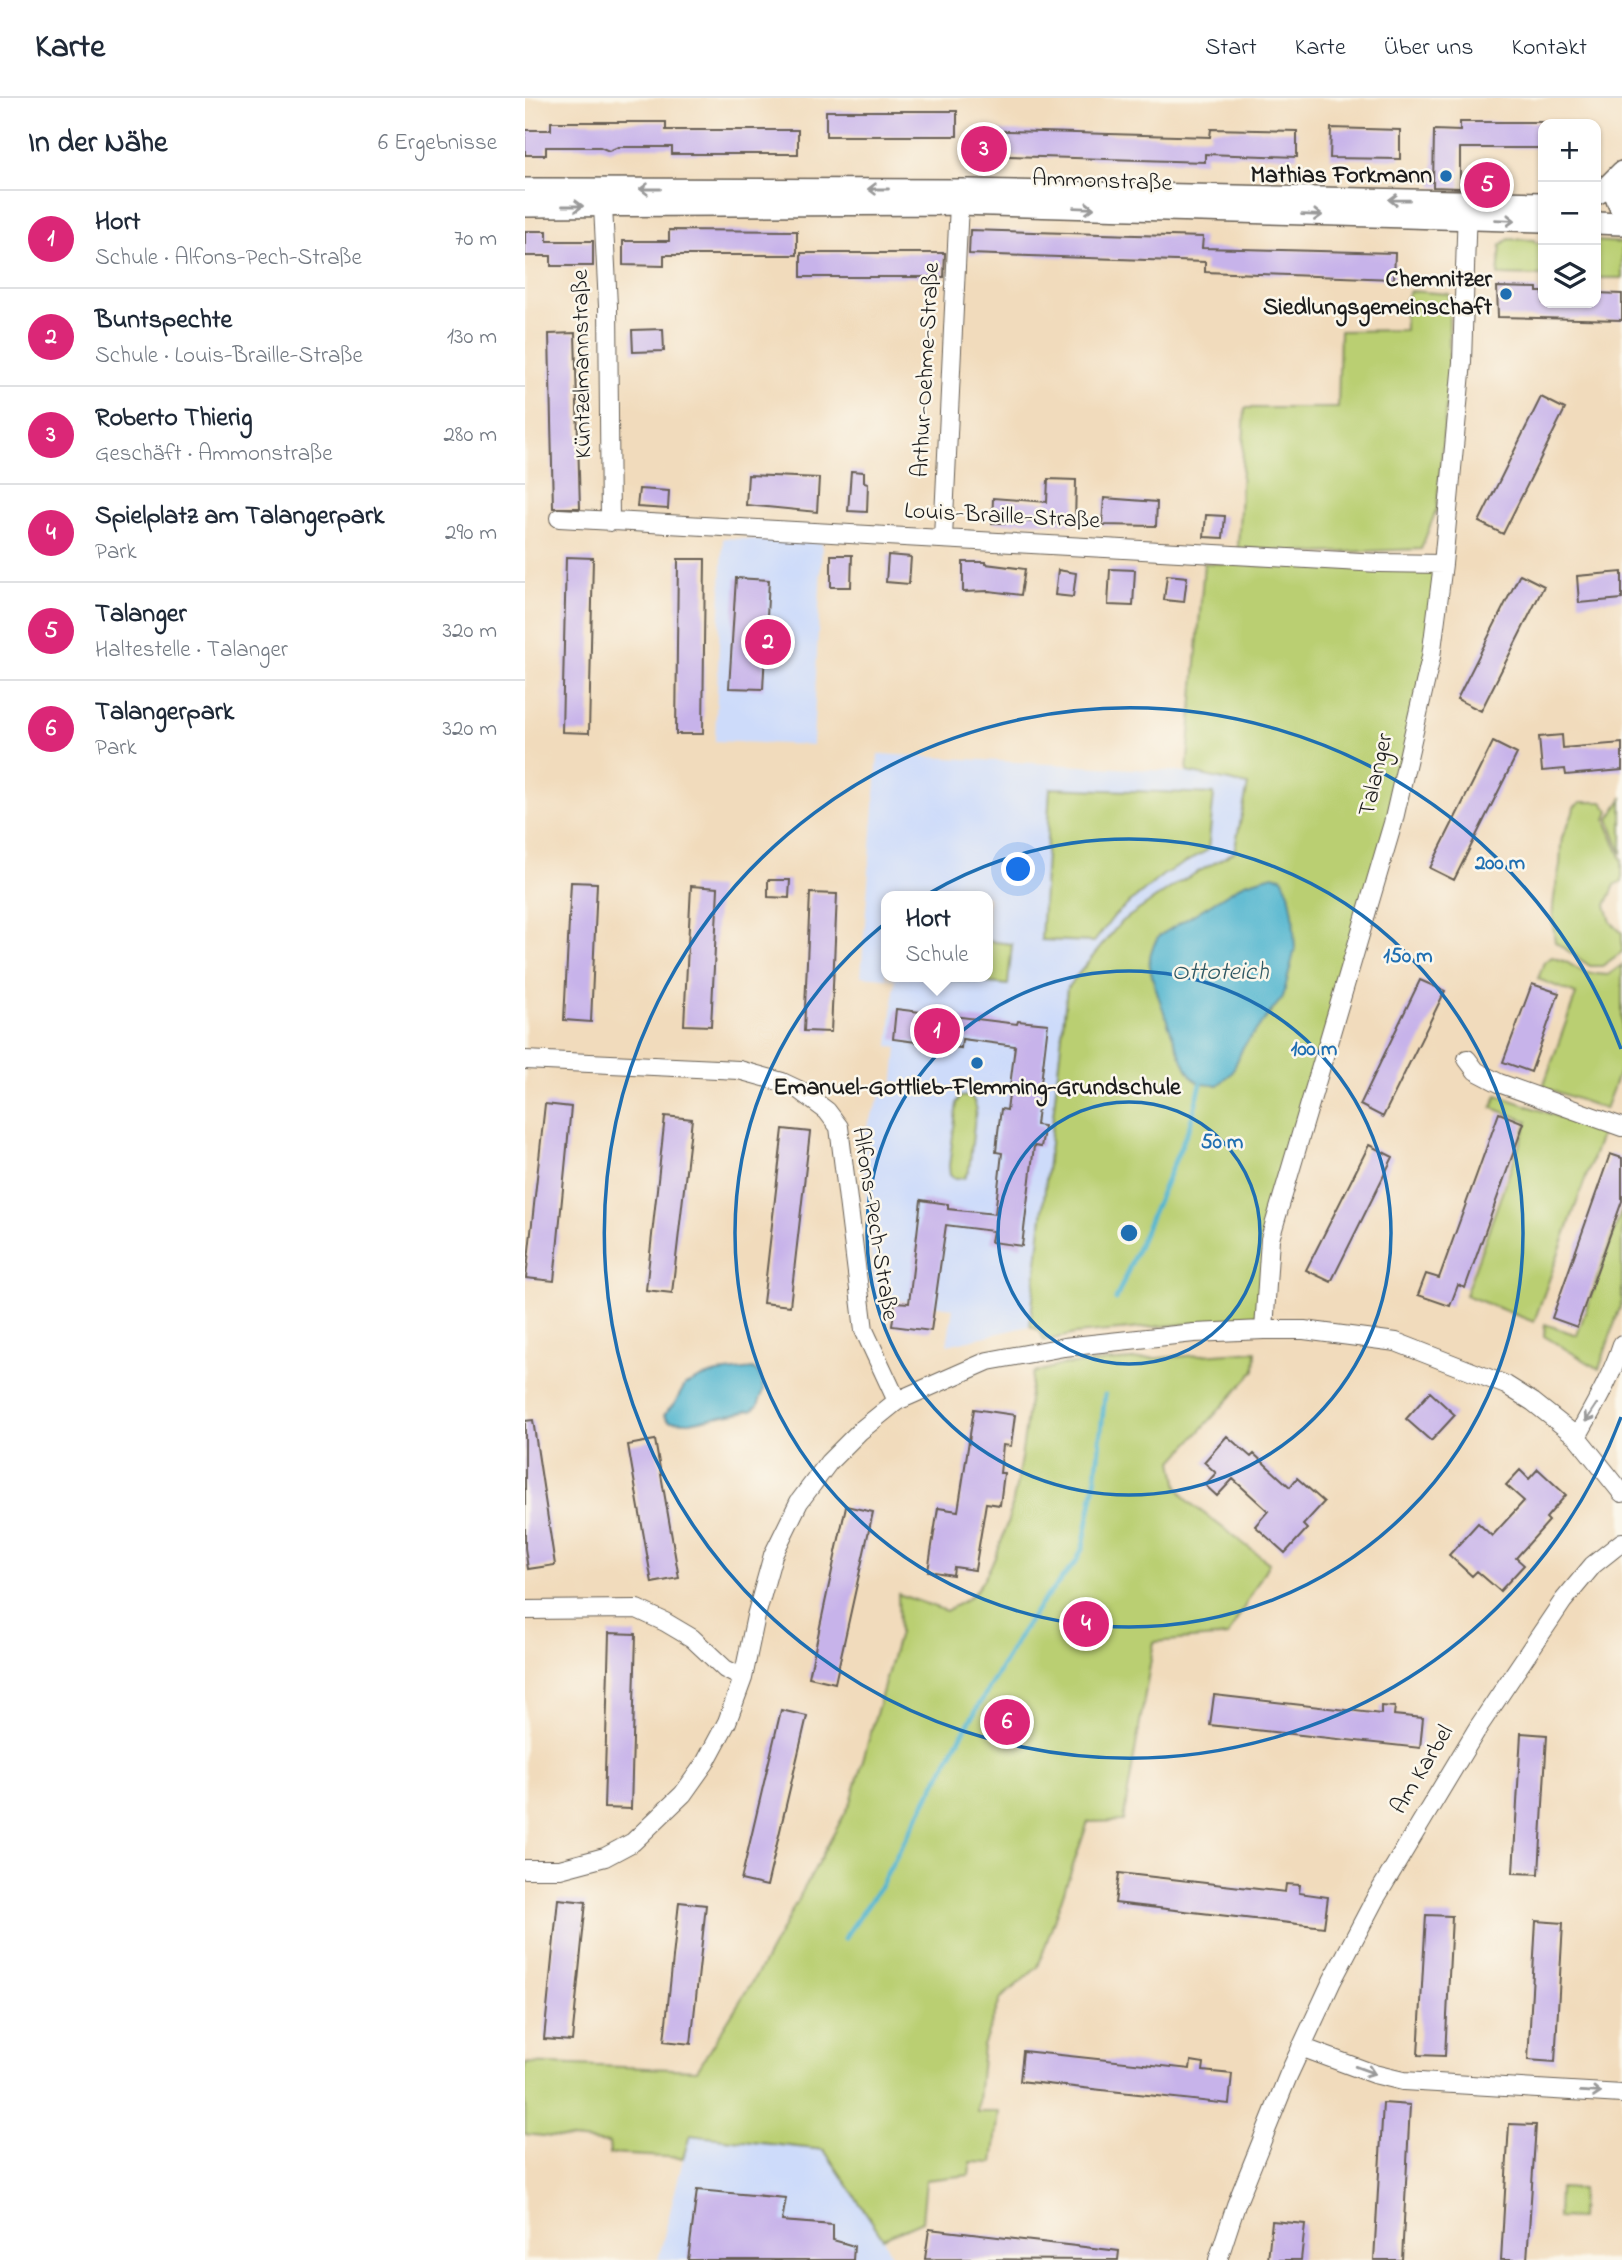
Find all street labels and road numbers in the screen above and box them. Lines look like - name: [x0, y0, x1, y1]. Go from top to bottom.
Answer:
- street label: Ammonstraße: [1031, 162, 1173, 202]
- street label: Arthur-Oehme-Straße: [904, 261, 950, 478]
- street label: Küntzelmannstraße: [564, 269, 602, 459]
- street label: Louis-Braille-Straße: [903, 494, 1101, 540]
- street label: Talanger: [1350, 729, 1404, 820]
- street label: Alfons-Pech-Straße: [841, 1125, 907, 1324]
- street label: Am Karbel: [1383, 1719, 1463, 1821]

